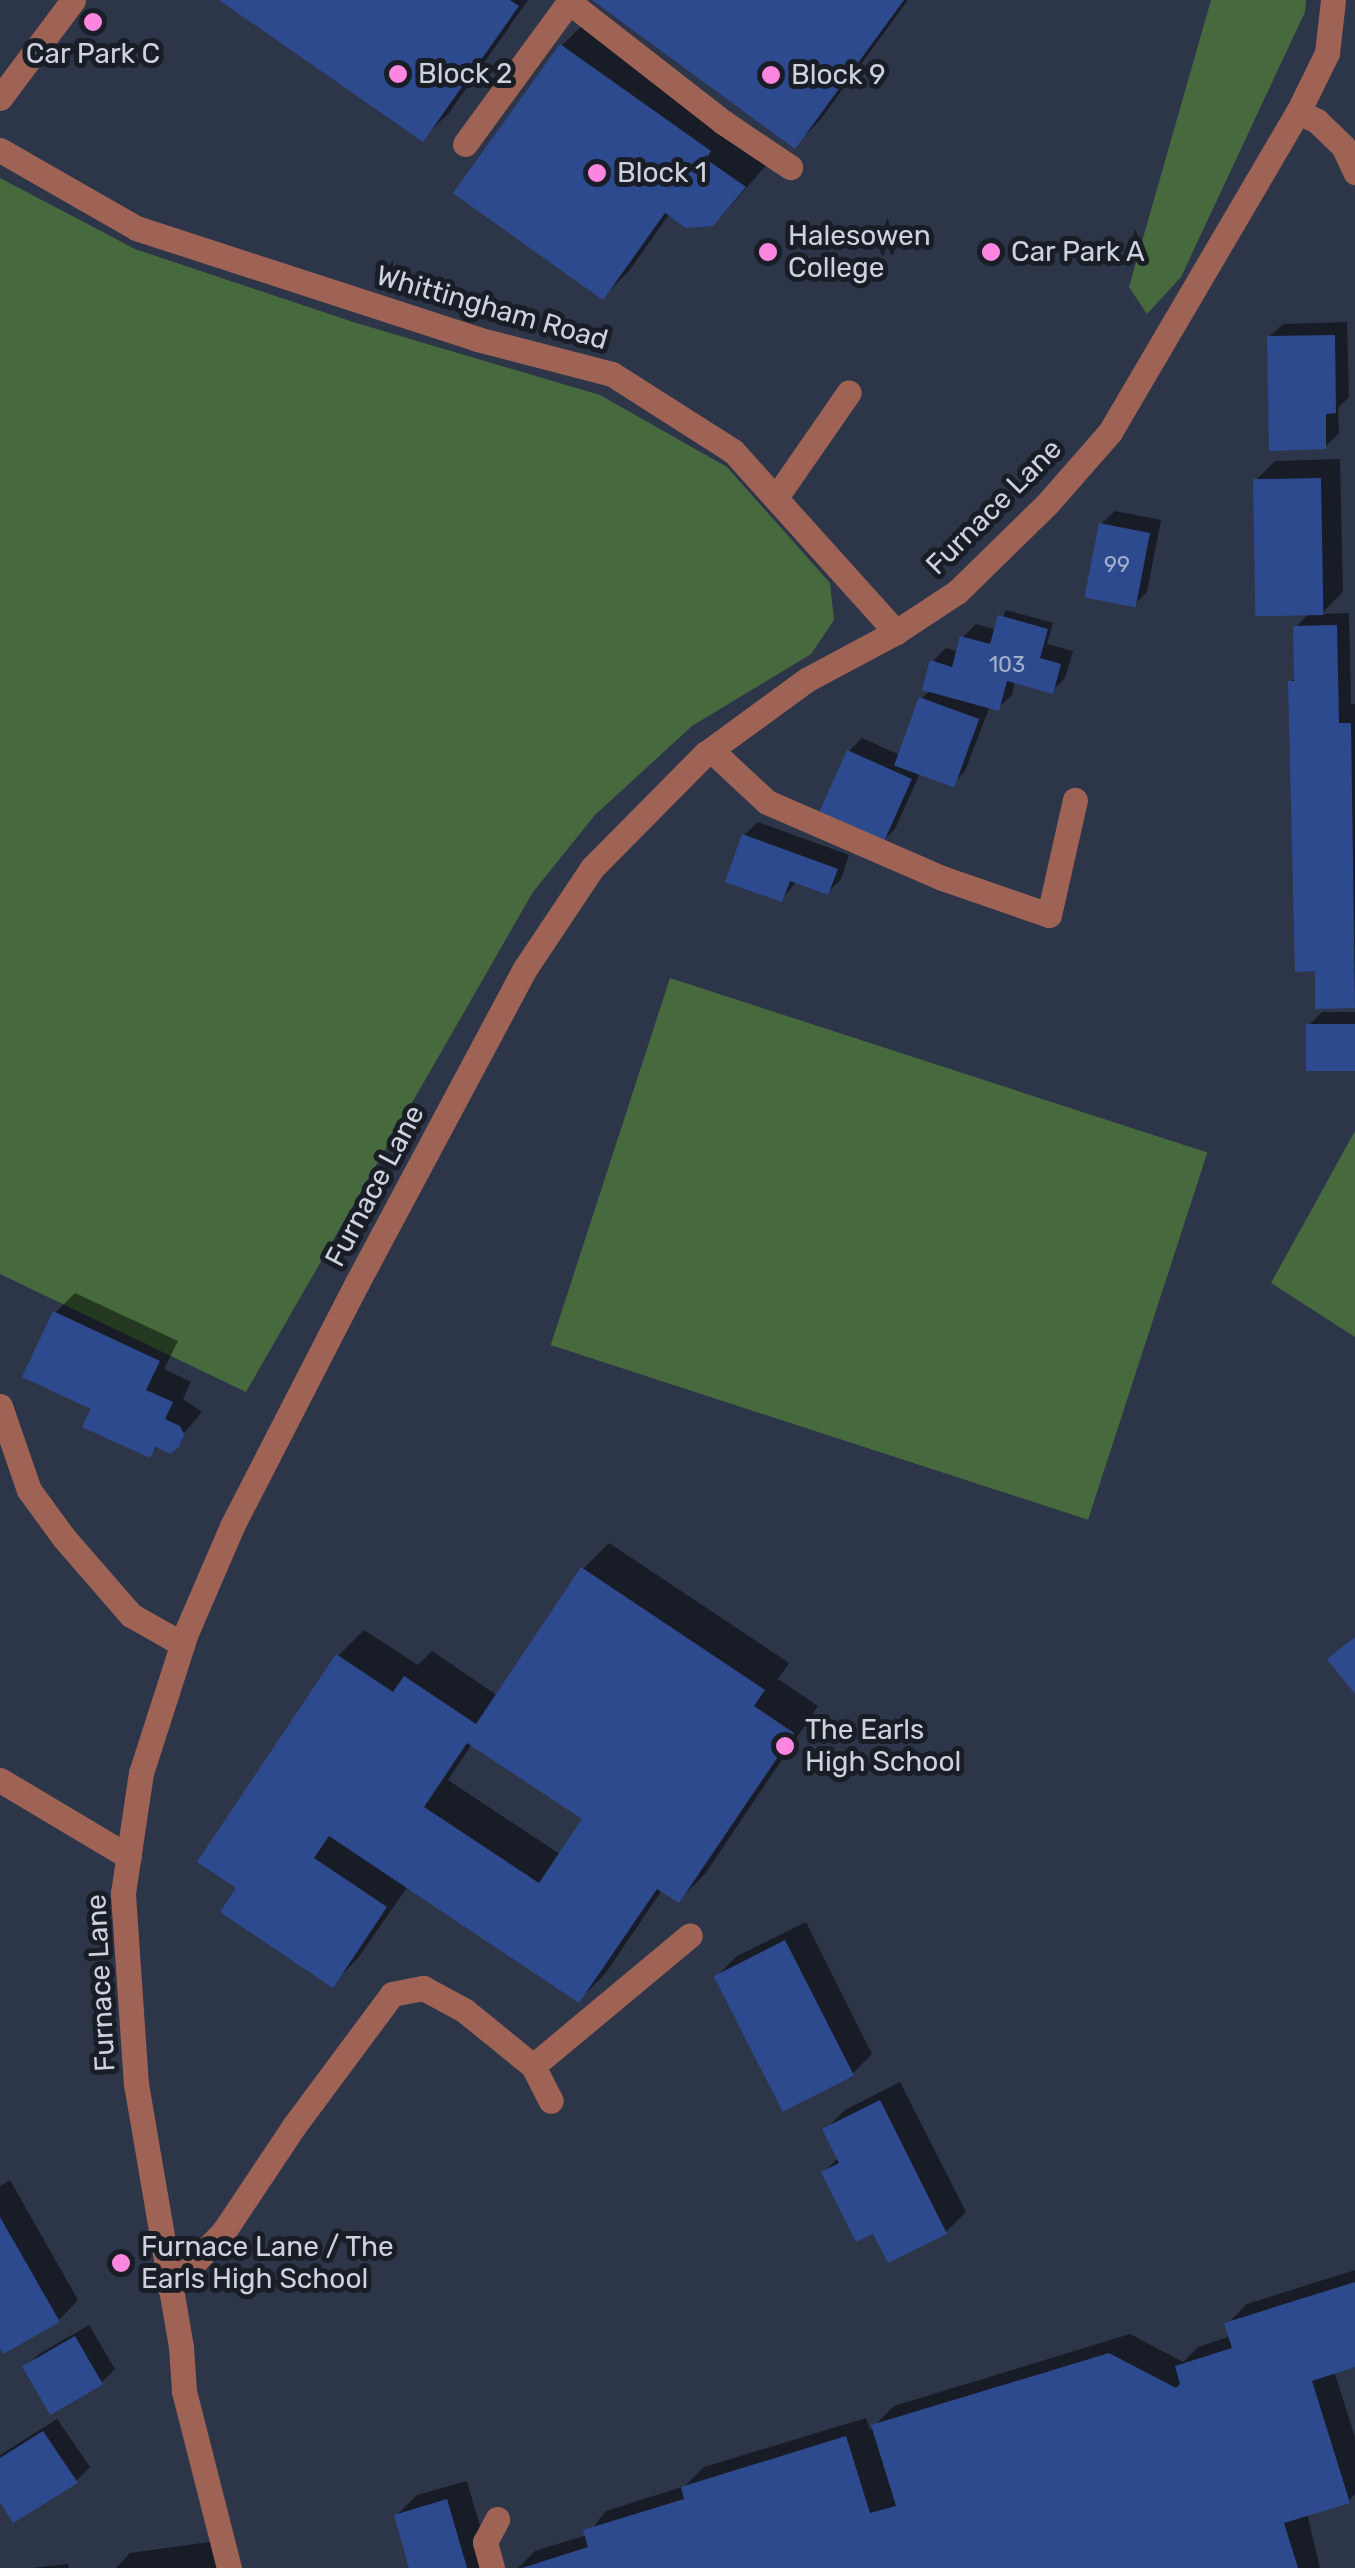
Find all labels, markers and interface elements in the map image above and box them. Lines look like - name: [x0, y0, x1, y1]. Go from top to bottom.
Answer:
- marker: Car Park C: [82, 11, 104, 33]
- place label: Car Park C: [25, 37, 161, 71]
- place label: Block 2: [418, 57, 513, 91]
- place label: Block 9: [791, 58, 886, 92]
- marker: Block 2: [387, 63, 409, 85]
- marker: Block 9: [760, 64, 782, 86]
- place label: Block 1: [617, 156, 707, 190]
- marker: Block 1: [586, 162, 608, 184]
- place label: Halesowen College: [788, 219, 931, 285]
- place label: Car Park A: [1011, 235, 1146, 269]
- marker: Halesowen College: [757, 241, 779, 263]
- marker: Car Park A: [980, 241, 1002, 263]
- street label: Whittingham Road: [372, 259, 612, 357]
- street label: Furnace Lane: [919, 432, 1069, 582]
- house number: 99: [1104, 552, 1130, 578]
- house number: 103: [989, 652, 1025, 678]
- street label: Furnace Lane: [318, 1100, 432, 1272]
- place label: The Earls High School: [805, 1713, 961, 1779]
- marker: The Earls High School: [774, 1735, 796, 1757]
- street label: Furnace Lane: [80, 1893, 122, 2073]
- place label: Furnace Lane / The Earls High School: [141, 2230, 394, 2296]
- marker: Furnace Lane / The Earls High School: [110, 2252, 132, 2274]

